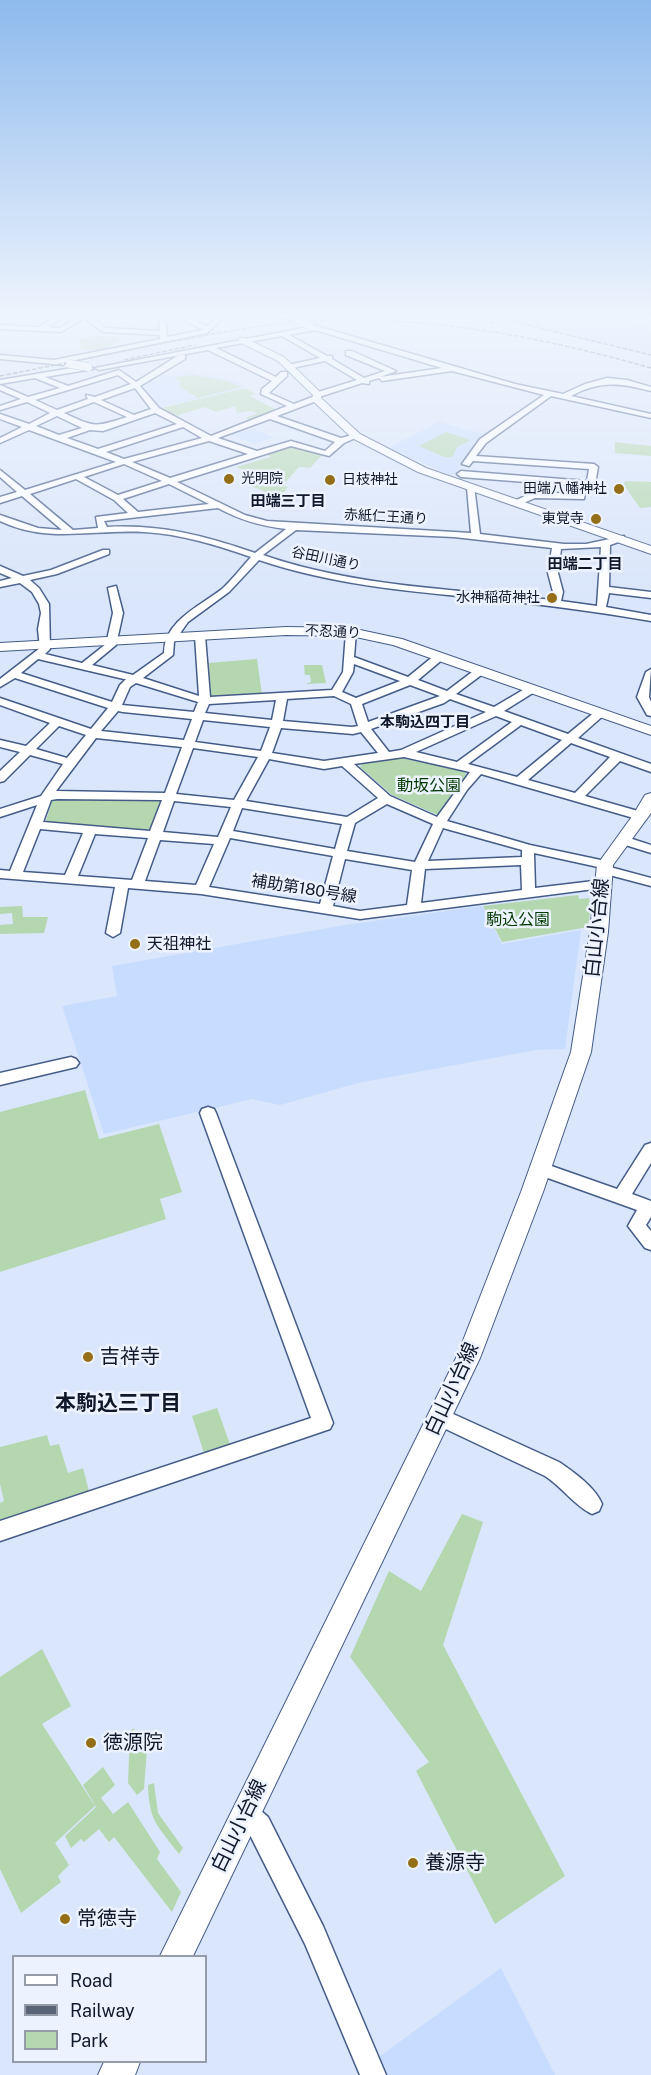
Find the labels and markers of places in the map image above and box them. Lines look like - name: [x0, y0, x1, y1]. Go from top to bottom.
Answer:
- place label: 光明院: [241, 471, 283, 487]
- marker: 光明院: [222, 472, 236, 486]
- place label: 日枝神社: [342, 472, 398, 488]
- marker: 日枝神社: [323, 473, 337, 487]
- place label: 田端八幡神社: [523, 481, 607, 497]
- marker: 田端八幡神社: [612, 482, 626, 496]
- place label: 東覚寺: [542, 511, 584, 527]
- marker: 東覚寺: [589, 512, 603, 526]
- place label: 水神稲荷神社: [456, 590, 540, 606]
- marker: 水神稲荷神社: [545, 591, 559, 605]
- place label: 天祖神社: [147, 934, 211, 954]
- marker: 天祖神社: [128, 937, 142, 951]
- place label: 吉祥寺: [100, 1345, 160, 1369]
- marker: 吉祥寺: [81, 1350, 95, 1364]
- place label: 徳源院: [103, 1731, 163, 1755]
- marker: 徳源院: [84, 1736, 98, 1750]
- place label: 養源寺: [425, 1851, 485, 1875]
- marker: 養源寺: [406, 1856, 420, 1870]
- place label: 常徳寺: [77, 1907, 137, 1931]
- marker: 常徳寺: [58, 1912, 72, 1926]

